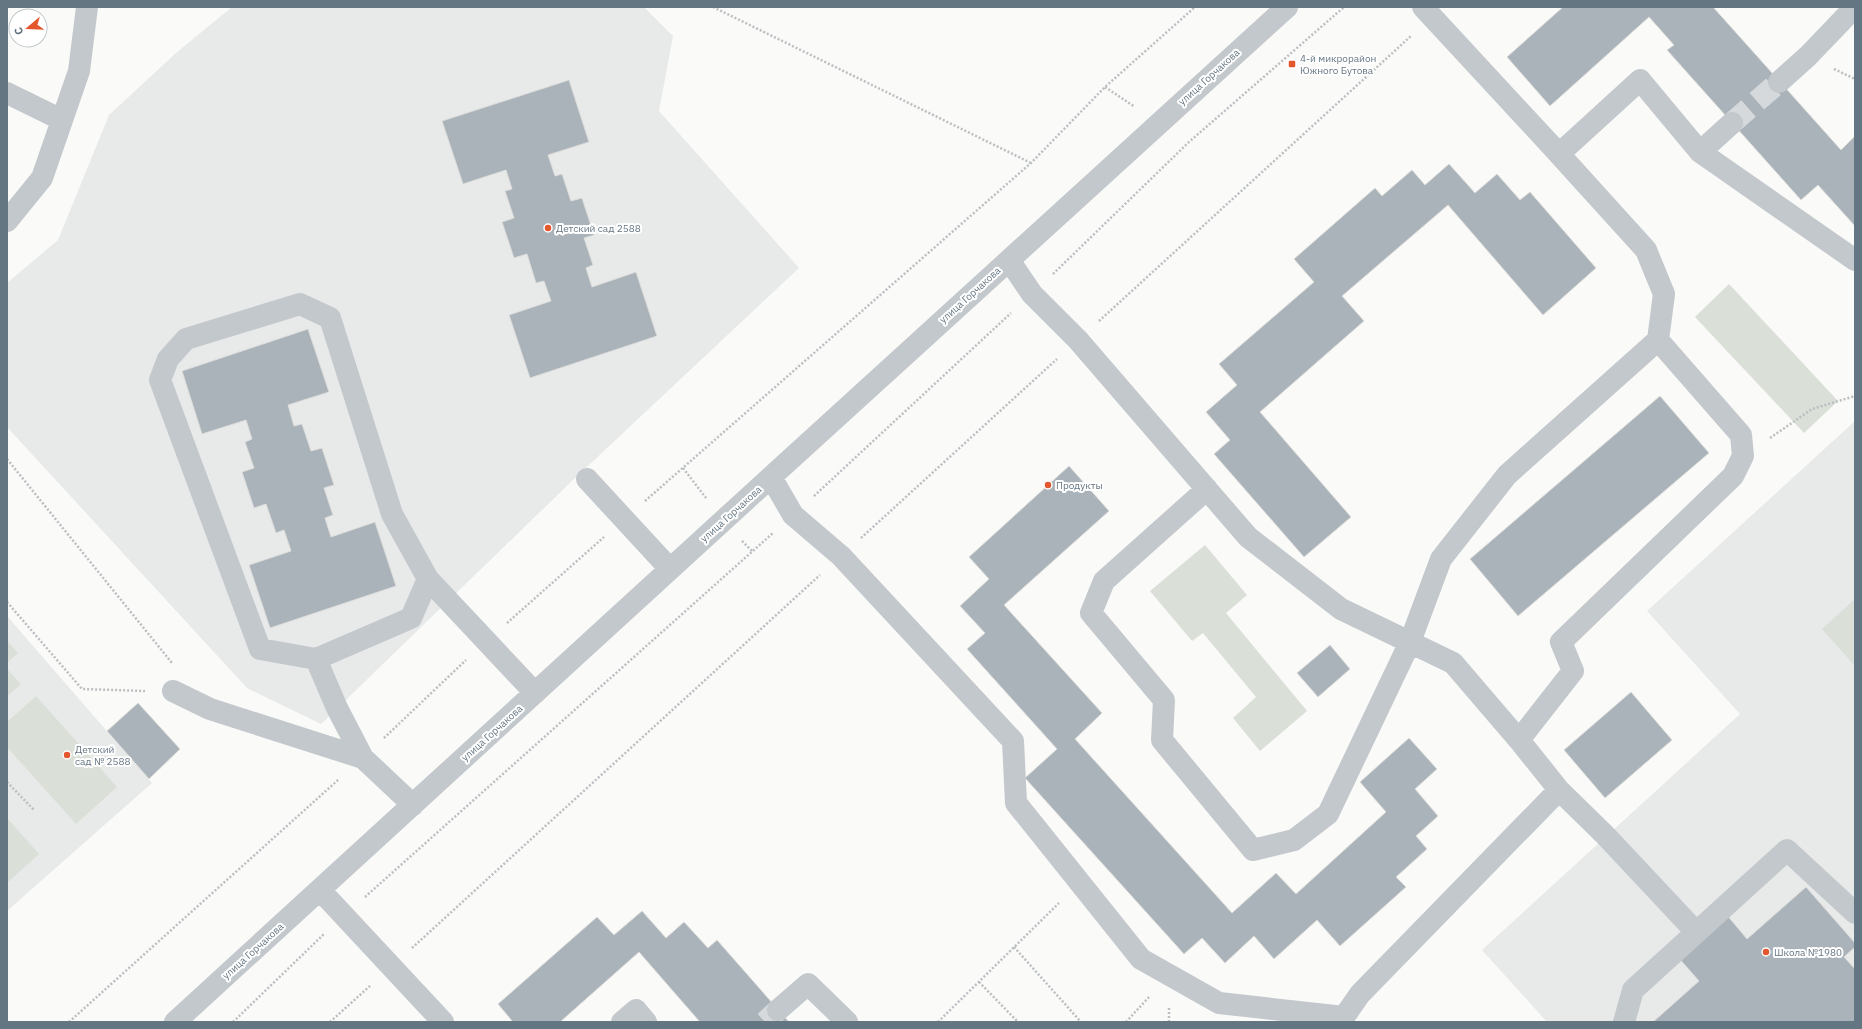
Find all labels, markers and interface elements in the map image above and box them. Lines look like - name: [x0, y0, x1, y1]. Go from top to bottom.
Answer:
- north arrow: [8, 8, 48, 48]
- text: С: [11, 26, 26, 37]
- street label: улица Горчакова: [1176, 46, 1243, 108]
- place label: 4-й микрорайон Южного Бутова: [1300, 52, 1377, 77]
- marker: 4-й микрорайон Южного Бутова: [1287, 59, 1297, 69]
- place label: Детский сад 2588: [556, 222, 641, 235]
- marker: Детский сад 2588: [543, 223, 553, 233]
- street label: улица Горчакова: [937, 264, 1004, 326]
- place label: Продукты: [1056, 479, 1103, 492]
- marker: Продукты: [1043, 480, 1053, 490]
- street label: улица Горчакова: [698, 483, 765, 545]
- street label: улица Горчакова: [459, 702, 526, 764]
- place label: Детский сад № 2588: [75, 743, 131, 768]
- marker: Детский сад № 2588: [62, 750, 72, 760]
- street label: улица Горчакова: [220, 920, 287, 982]
- place label: Школа №1980: [1774, 946, 1842, 959]
- marker: Школа №1980: [1761, 947, 1771, 957]

